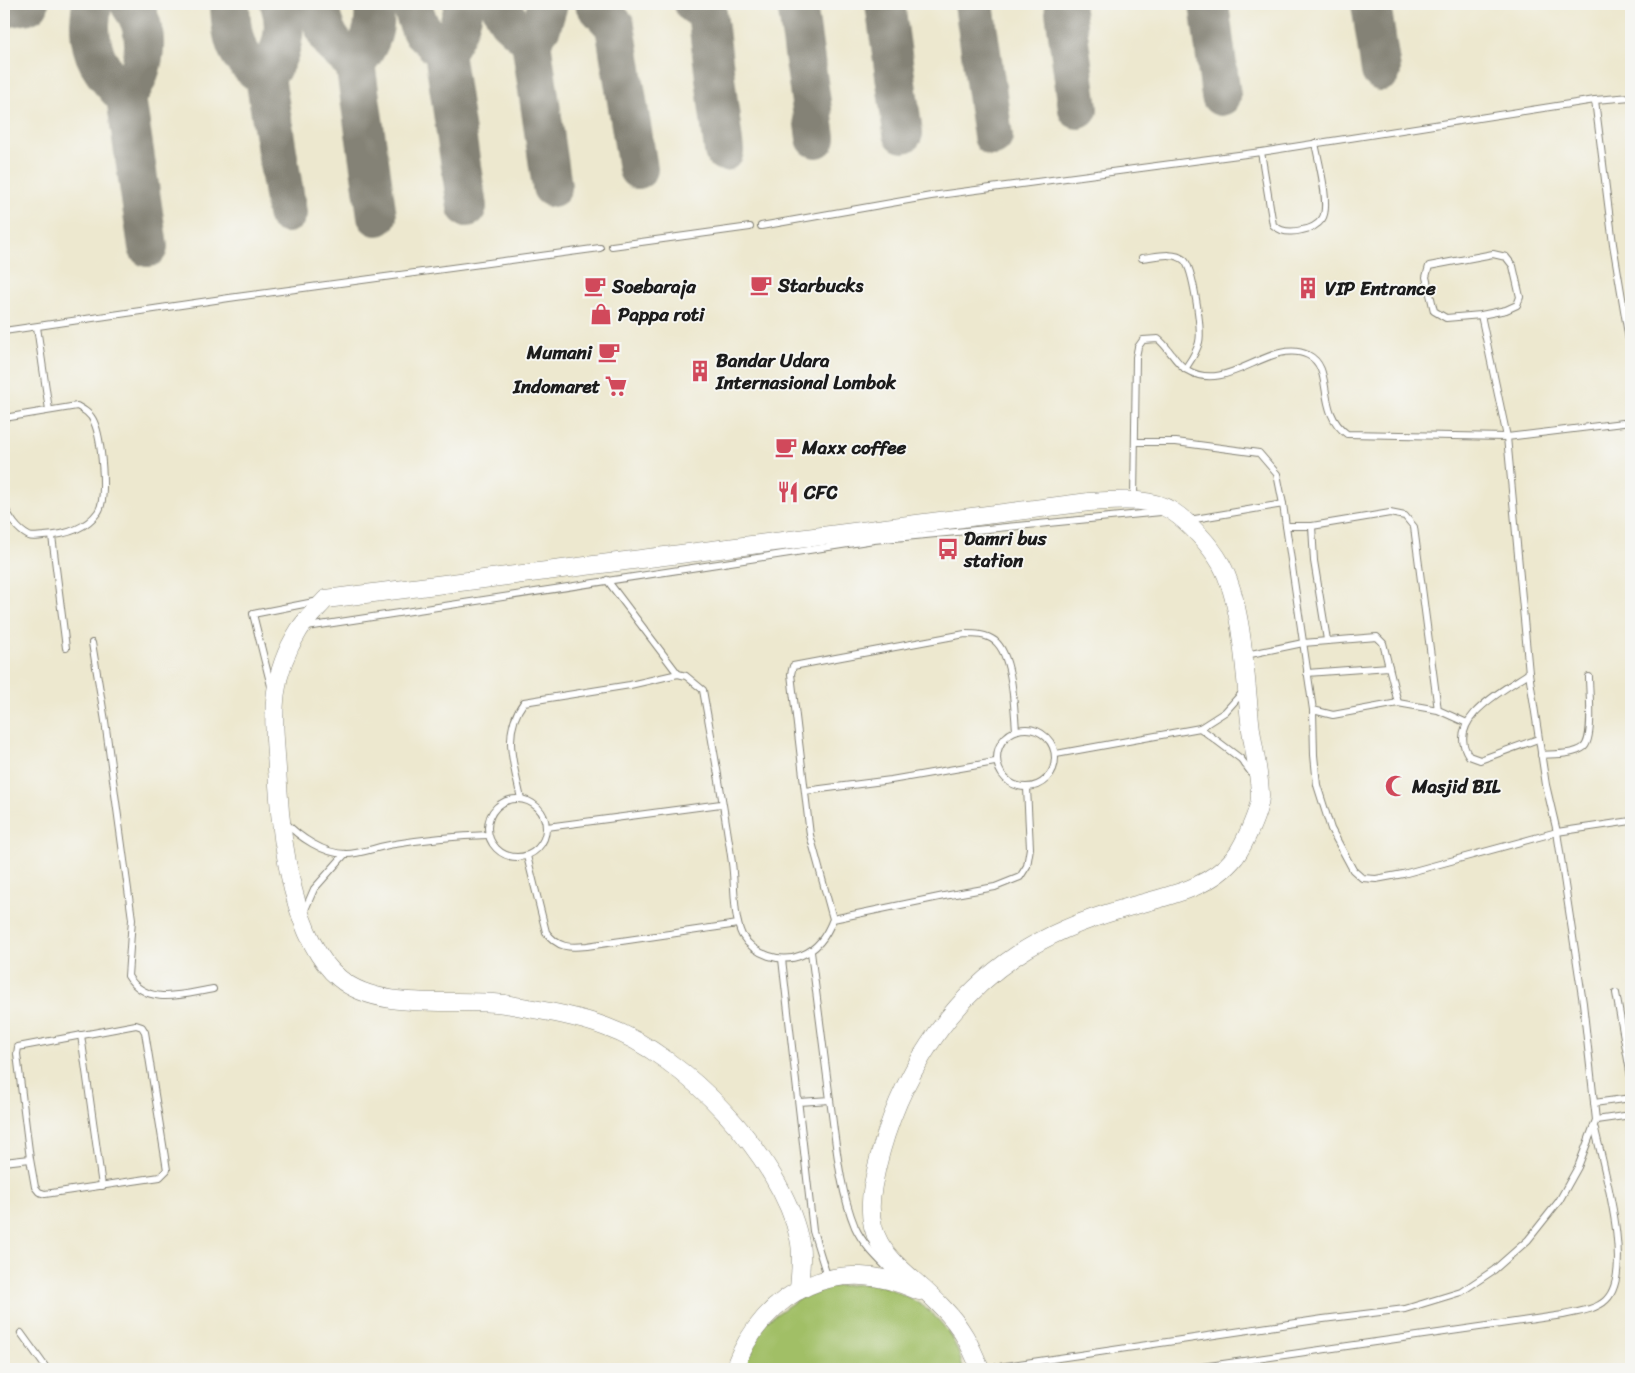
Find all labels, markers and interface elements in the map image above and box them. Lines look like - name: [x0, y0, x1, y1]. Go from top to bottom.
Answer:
- place label: Starbucks: [777, 269, 864, 302]
- place label: Soebaraja: [611, 270, 696, 303]
- cafe icon: Starbucks: [748, 272, 774, 298]
- place label: VIP Entrance: [1325, 272, 1436, 305]
- cafe icon: Soebaraja: [582, 273, 608, 299]
- building icon: VIP Entrance: [1295, 275, 1321, 301]
- place label: Pappa roti: [618, 298, 706, 331]
- shop icon: Pappa roti: [588, 301, 614, 327]
- place label: Mumani: [526, 336, 593, 369]
- cafe icon: Mumani: [596, 339, 622, 365]
- place label: Bandar Udara Internasional Lombok: [715, 344, 897, 399]
- building icon: Bandar Udara Internasional Lombok: [687, 358, 713, 384]
- place label: Indomaret: [512, 370, 601, 403]
- supermarket icon: Indomaret: [603, 373, 629, 399]
- place label: Maxx coffee: [801, 431, 907, 464]
- cafe icon: Maxx coffee: [773, 434, 799, 460]
- place label: CFC: [803, 476, 838, 509]
- restaurant icon: CFC: [775, 479, 801, 505]
- place label: Damri bus station: [963, 522, 1048, 577]
- bus stop icon: Damri bus station: [935, 536, 961, 562]
- place label: Masjid BIL: [1411, 770, 1501, 803]
- mosque icon: Masjid BIL: [1383, 773, 1409, 799]

